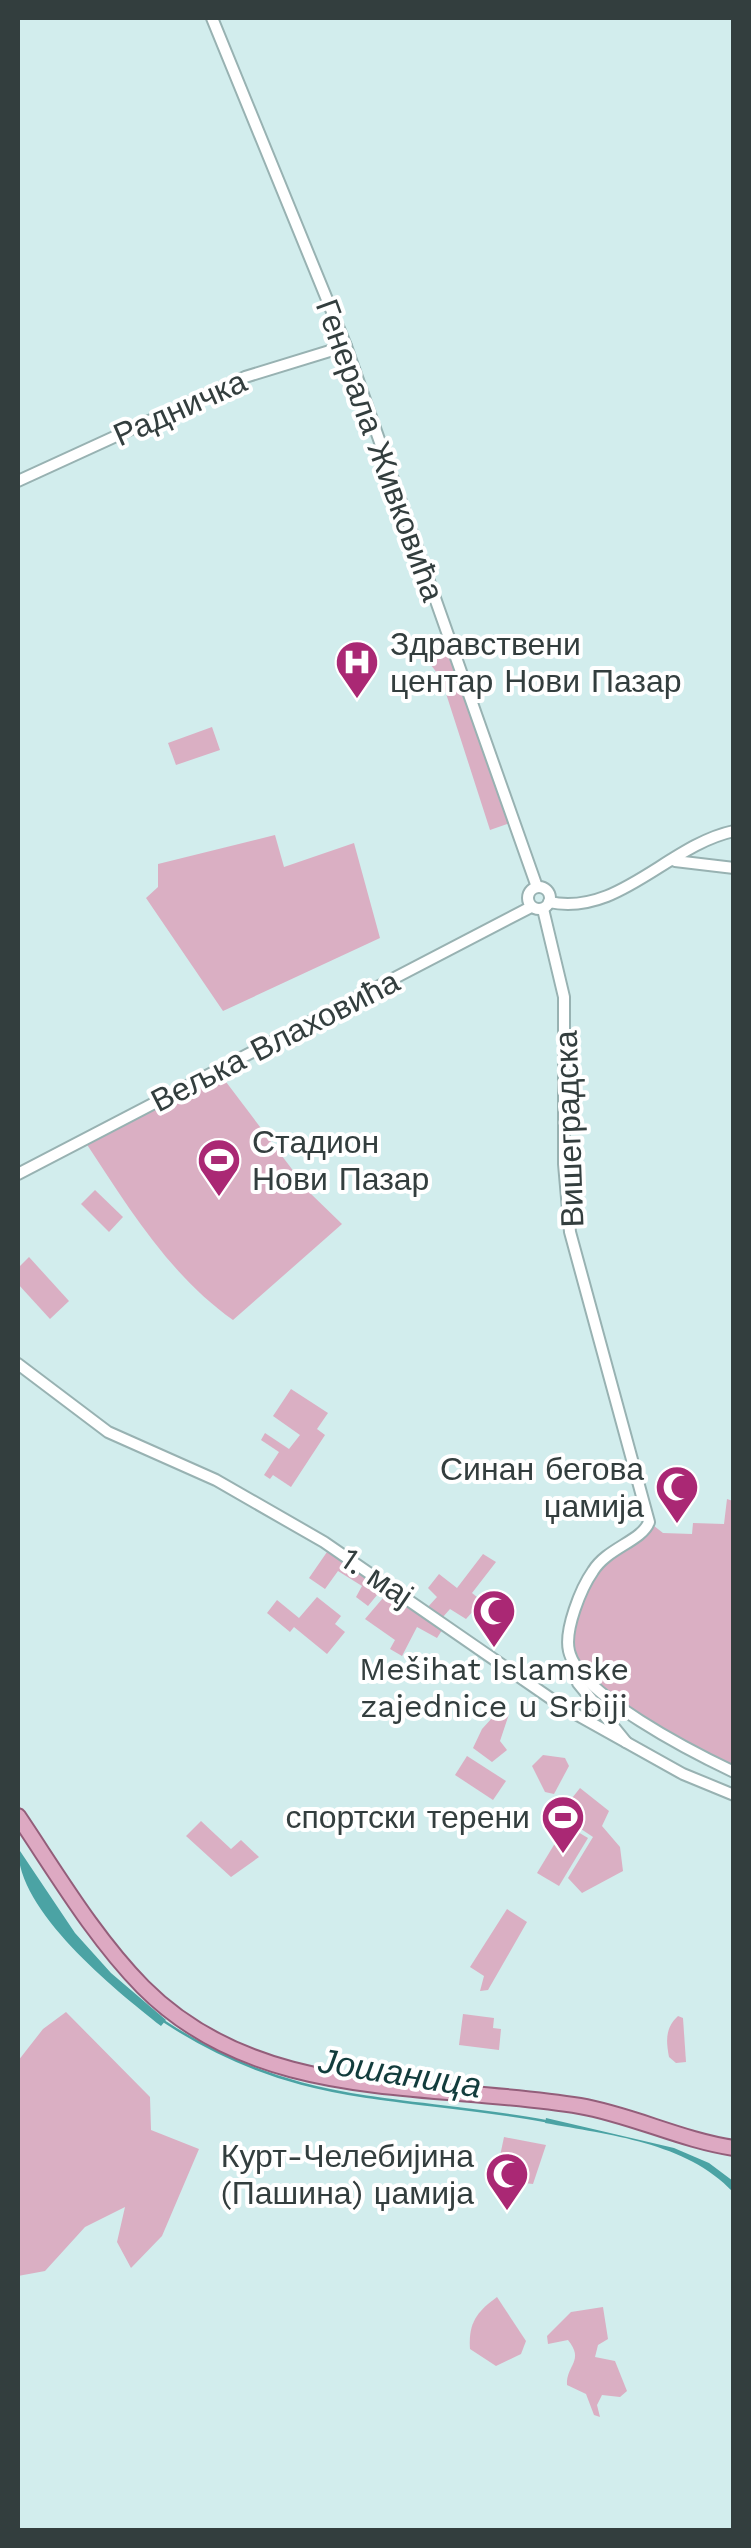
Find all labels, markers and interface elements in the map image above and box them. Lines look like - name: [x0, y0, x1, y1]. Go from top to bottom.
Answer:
- street label: Генерала Живковића: [308, 294, 452, 606]
- street label: Радничка: [108, 362, 253, 454]
- place label: Здравствени центар Нови Пазар: [390, 625, 682, 700]
- hospital icon: Здравствени центар Нови Пазар: [334, 639, 380, 700]
- street label: Вељка Влаховића: [145, 962, 406, 1120]
- street label: Вишеградска: [547, 1030, 591, 1228]
- place label: Стадион Нови Пазар: [252, 1123, 429, 1198]
- sports icon: Стадион Нови Пазар: [196, 1137, 242, 1198]
- place label: Синан бегова џамија: [440, 1450, 644, 1525]
- mosque icon: Синан бегова џамија: [654, 1464, 700, 1525]
- street label: 1. мај: [334, 1539, 420, 1615]
- mosque icon: Mešihat Islamske zajednice u Srbiji: [471, 1588, 517, 1649]
- place label: Mešihat Islamske zajednice u Srbiji: [359, 1650, 629, 1725]
- sports icon: спортски терени: [540, 1794, 586, 1855]
- place label: спортски терени: [285, 1798, 530, 1836]
- water label: Јошаница: [315, 2039, 484, 2107]
- place label: Курт-Челебијина (Пашина) џамија: [221, 2137, 474, 2212]
- mosque icon: Курт-Челебијина (Пашина) џамија: [484, 2151, 530, 2212]

